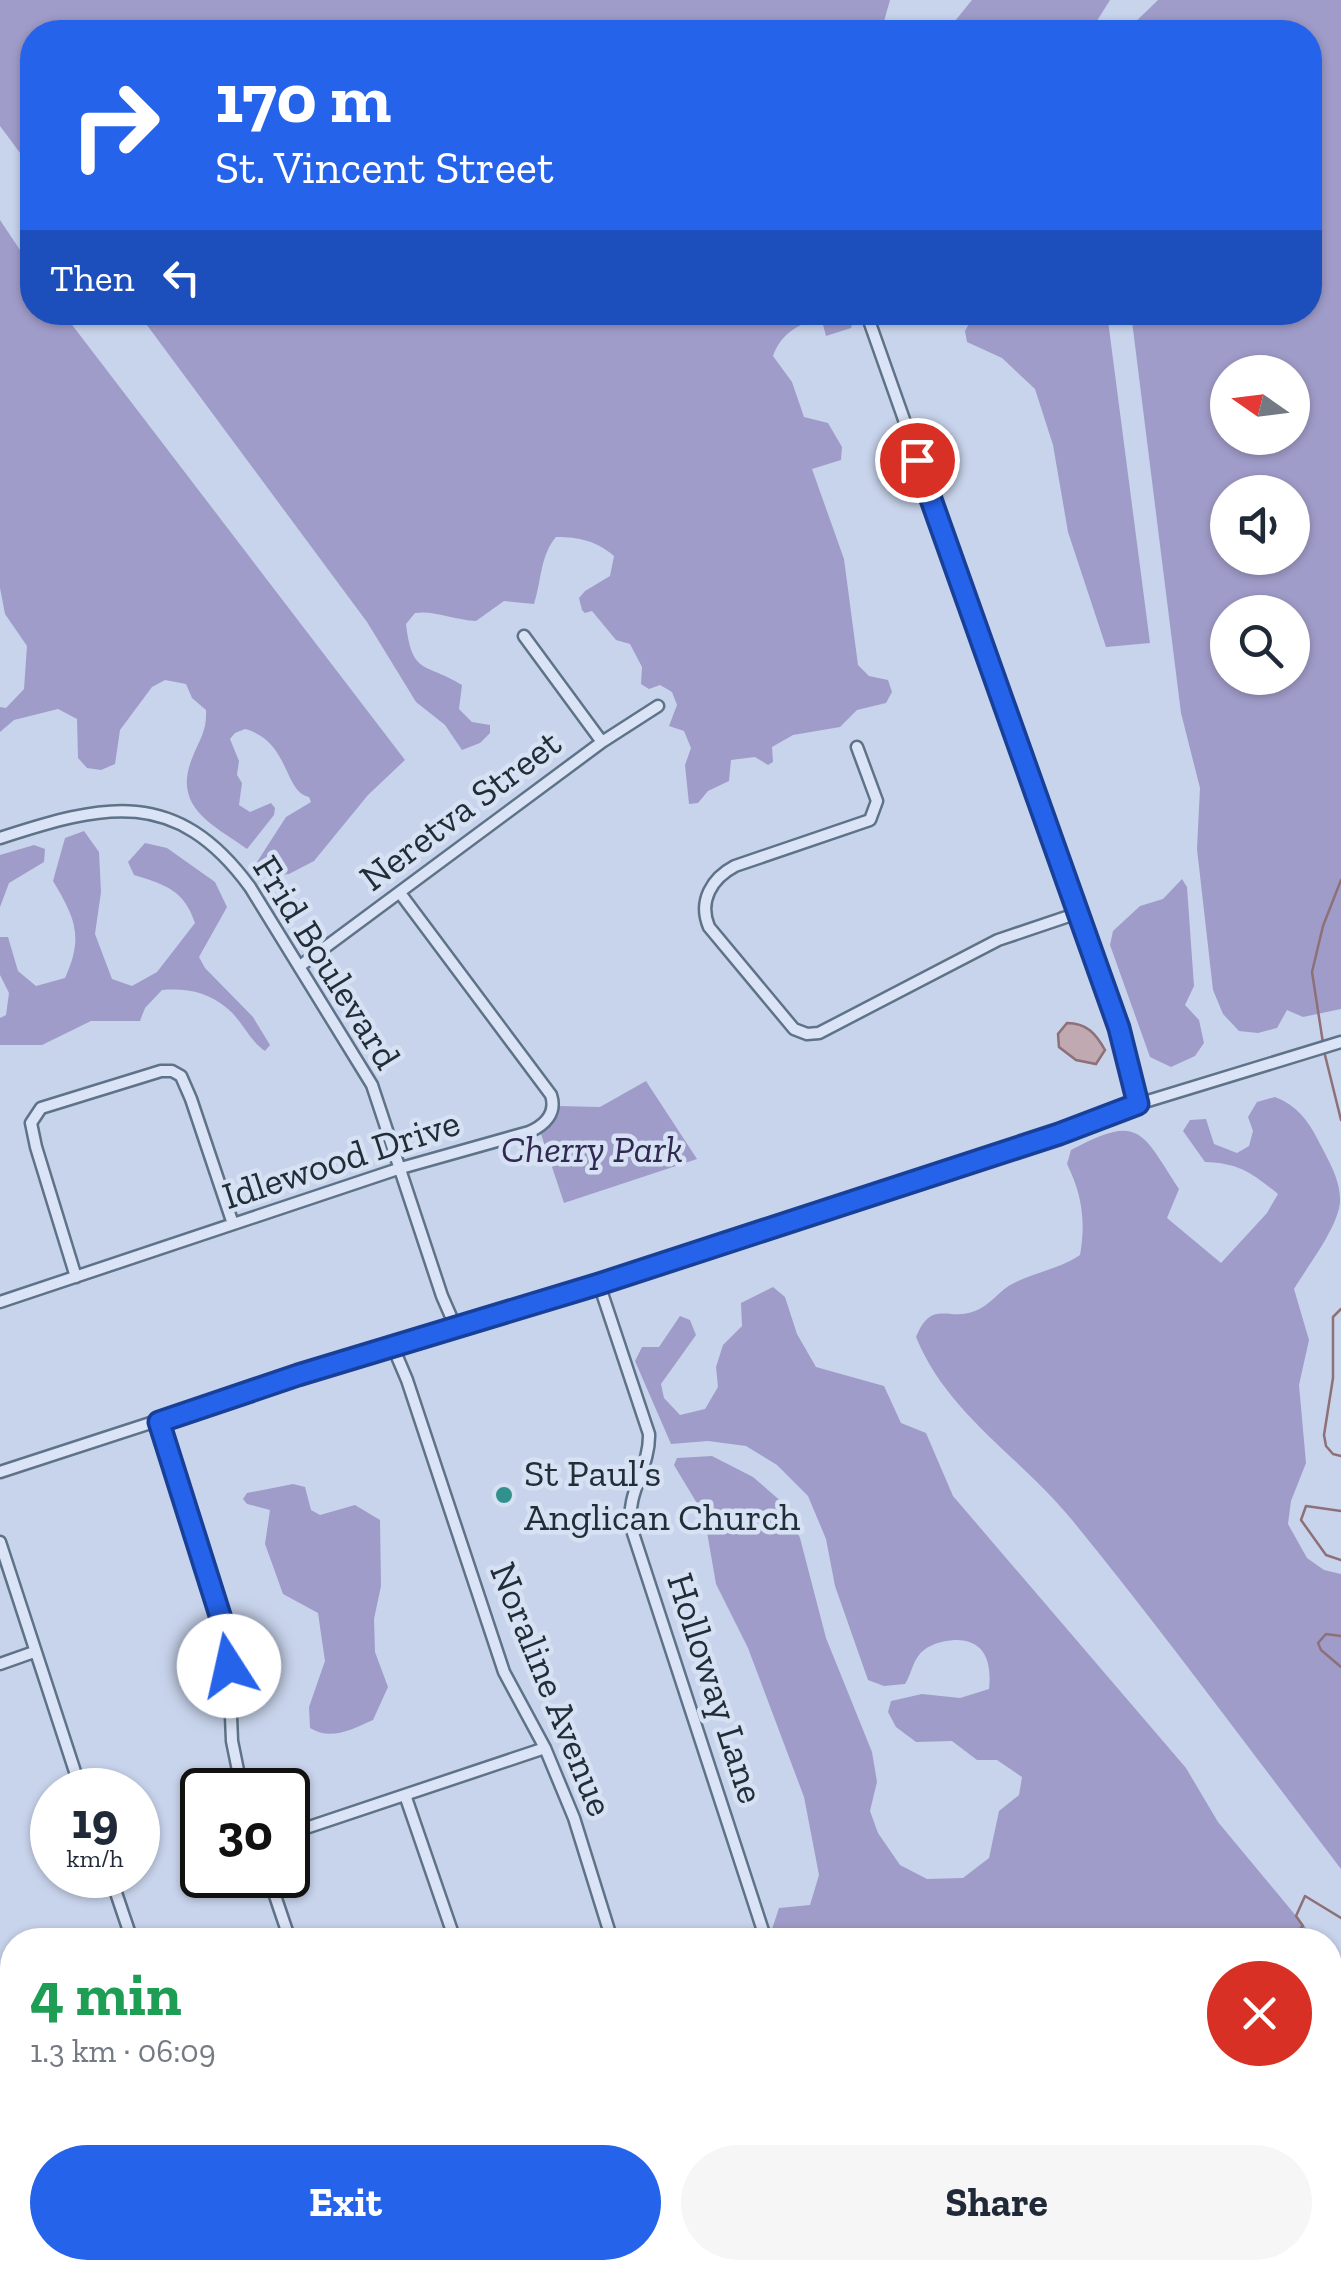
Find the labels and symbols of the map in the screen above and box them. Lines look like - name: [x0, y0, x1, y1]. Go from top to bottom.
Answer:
- north arrow: [1210, 355, 1310, 455]
- pin: [875, 418, 960, 503]
- street label: Neretva Street: [351, 720, 569, 900]
- street label: Frid Boulevard: [243, 847, 411, 1077]
- street label: Idlewood Drive: [217, 1099, 465, 1219]
- park label: Cherry Park: [501, 1126, 683, 1172]
- place label: St Paul’s Anglican Church: [524, 1450, 800, 1540]
- marker: St Paul’s Anglican Church: [493, 1484, 515, 1506]
- street label: Noraline Avenue: [480, 1556, 624, 1822]
- street label: Holloway Lane: [657, 1567, 775, 1809]
- position arrow: [177, 1614, 281, 1718]
- speed limit sign: 30: [180, 1768, 310, 1898]

